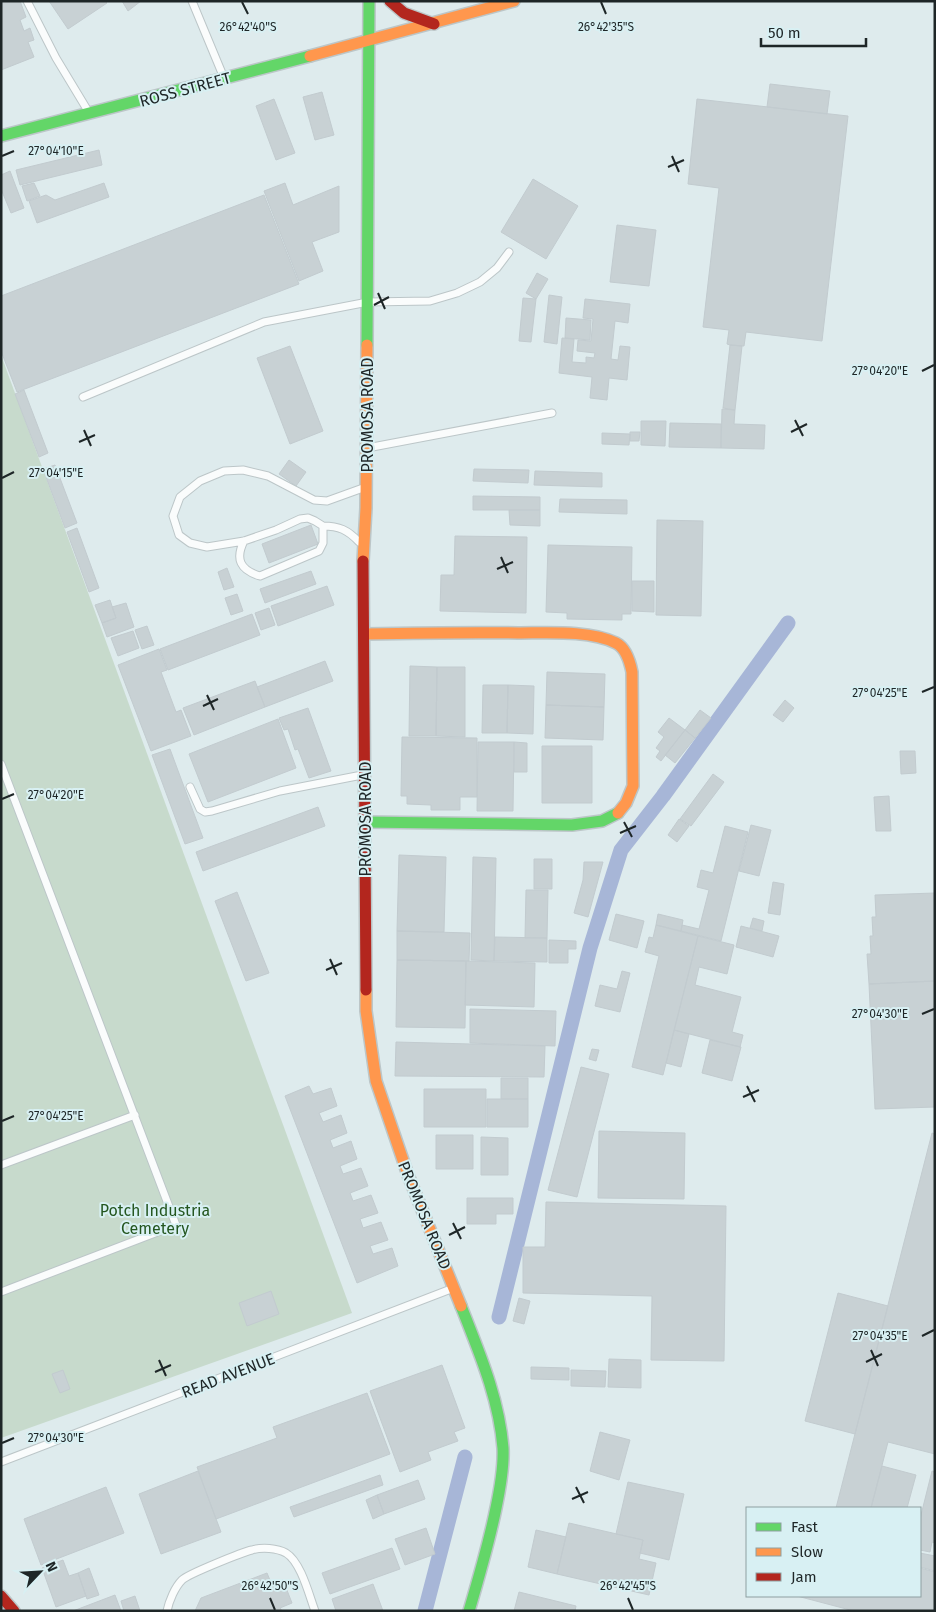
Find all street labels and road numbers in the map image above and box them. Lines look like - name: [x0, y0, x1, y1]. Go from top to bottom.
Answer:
- street label: ROSS STREET: [137, 68, 234, 111]
- street label: PROMOSA ROAD: [358, 357, 377, 473]
- street label: PROMOSA ROAD: [356, 761, 375, 877]
- street label: PROMOSA ROAD: [394, 1158, 455, 1272]
- street label: READ AVENUE: [179, 1349, 278, 1402]

